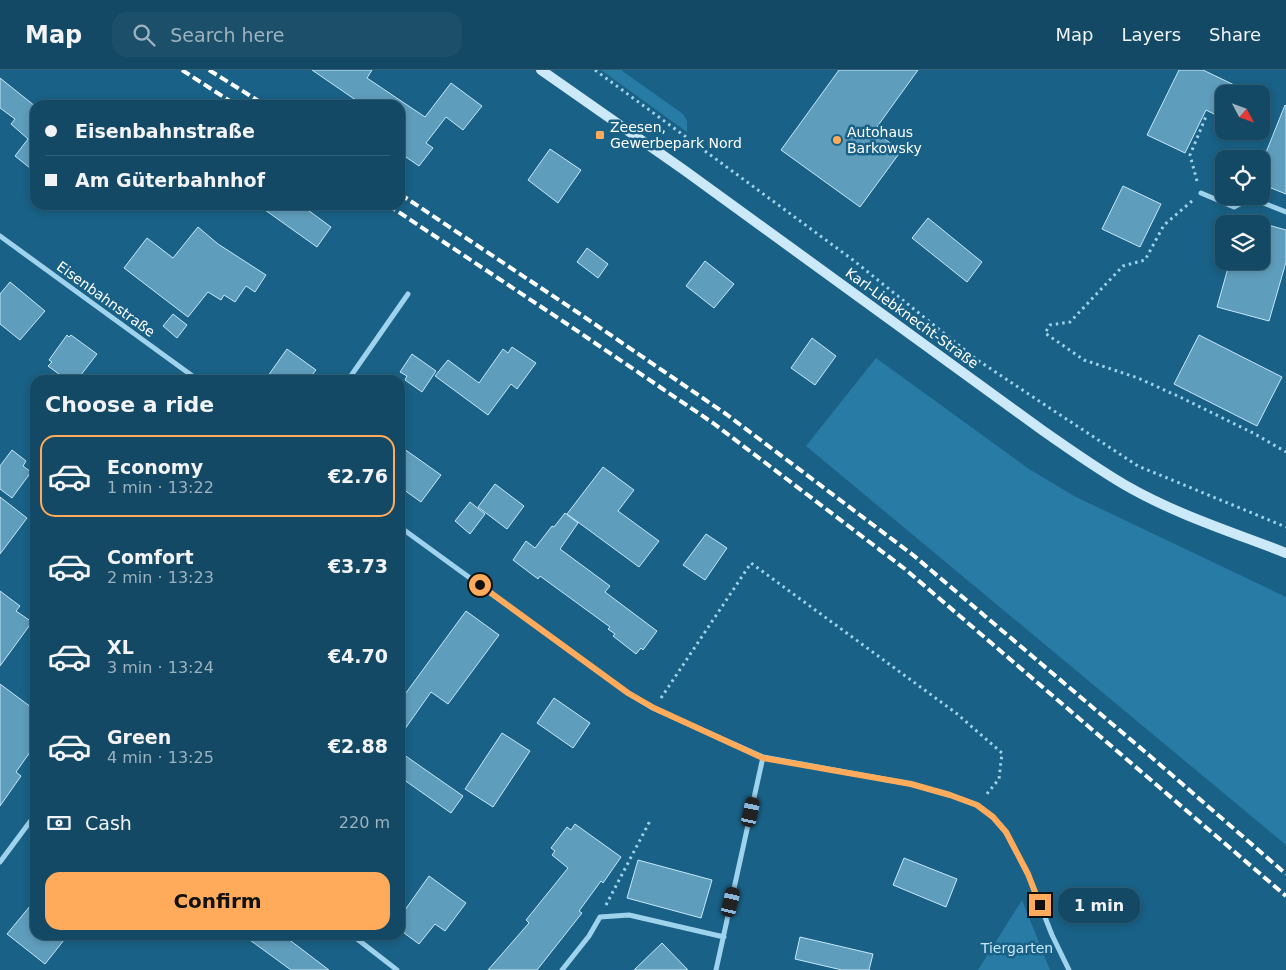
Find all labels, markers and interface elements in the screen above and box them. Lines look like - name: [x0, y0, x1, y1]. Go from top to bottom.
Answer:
- search box: [112, 12, 462, 57]
- text: Map: [25, 21, 82, 49]
- icon: search: [130, 21, 158, 49]
- text: Search here: [170, 24, 284, 46]
- text: Map: [1055, 24, 1093, 45]
- text: Layers: [1121, 24, 1181, 45]
- text: Share: [1209, 24, 1261, 45]
- north arrow: [1215, 85, 1270, 140]
- map controls: [1215, 85, 1270, 270]
- place label: Zeesen, Gewerbepark Nord: [610, 119, 742, 151]
- text: Eisenbahnstraße: [75, 120, 255, 142]
- place label: Autohaus Barkowsky: [847, 124, 922, 156]
- marker: Zeesen, Gewerbepark Nord: [594, 129, 606, 141]
- marker: Autohaus Barkowsky: [831, 134, 843, 146]
- button: locate: [1215, 150, 1270, 205]
- text: Am Güterbahnhof: [75, 169, 265, 191]
- button: layers: [1215, 215, 1270, 270]
- street label: Eisenbahnstraße: [54, 258, 158, 340]
- street label: Karl-Liebknecht-Straße: [842, 264, 982, 372]
- text: Choose a ride: [45, 392, 214, 417]
- icon: car: [47, 454, 92, 499]
- text: Economy: [107, 456, 203, 478]
- text: €2.76: [328, 465, 388, 487]
- text: 1 min · 13:22: [107, 478, 214, 497]
- icon: car: [47, 544, 92, 589]
- text: Comfort: [107, 546, 194, 568]
- text: €3.73: [328, 555, 388, 577]
- text: 2 min · 13:23: [107, 568, 214, 587]
- route start: [469, 574, 491, 596]
- icon: car: [47, 634, 92, 679]
- text: XL: [107, 636, 134, 658]
- text: €4.70: [328, 645, 388, 667]
- text: 3 min · 13:24: [107, 658, 214, 677]
- icon: car: [47, 724, 92, 769]
- text: Green: [107, 726, 171, 748]
- text: €2.88: [328, 735, 388, 757]
- text: 4 min · 13:25: [107, 748, 214, 767]
- car: [740, 796, 761, 828]
- icon: cash: [45, 809, 73, 837]
- text: Cash: [85, 812, 132, 834]
- text: 220 m: [339, 813, 390, 832]
- button: Confirm: [45, 872, 390, 930]
- car: [720, 886, 741, 918]
- callout: 1 min: [1058, 888, 1140, 922]
- route end: [1029, 894, 1051, 916]
- text: 1 min: [1074, 896, 1124, 915]
- park label: Tiergarten: [980, 940, 1053, 956]

